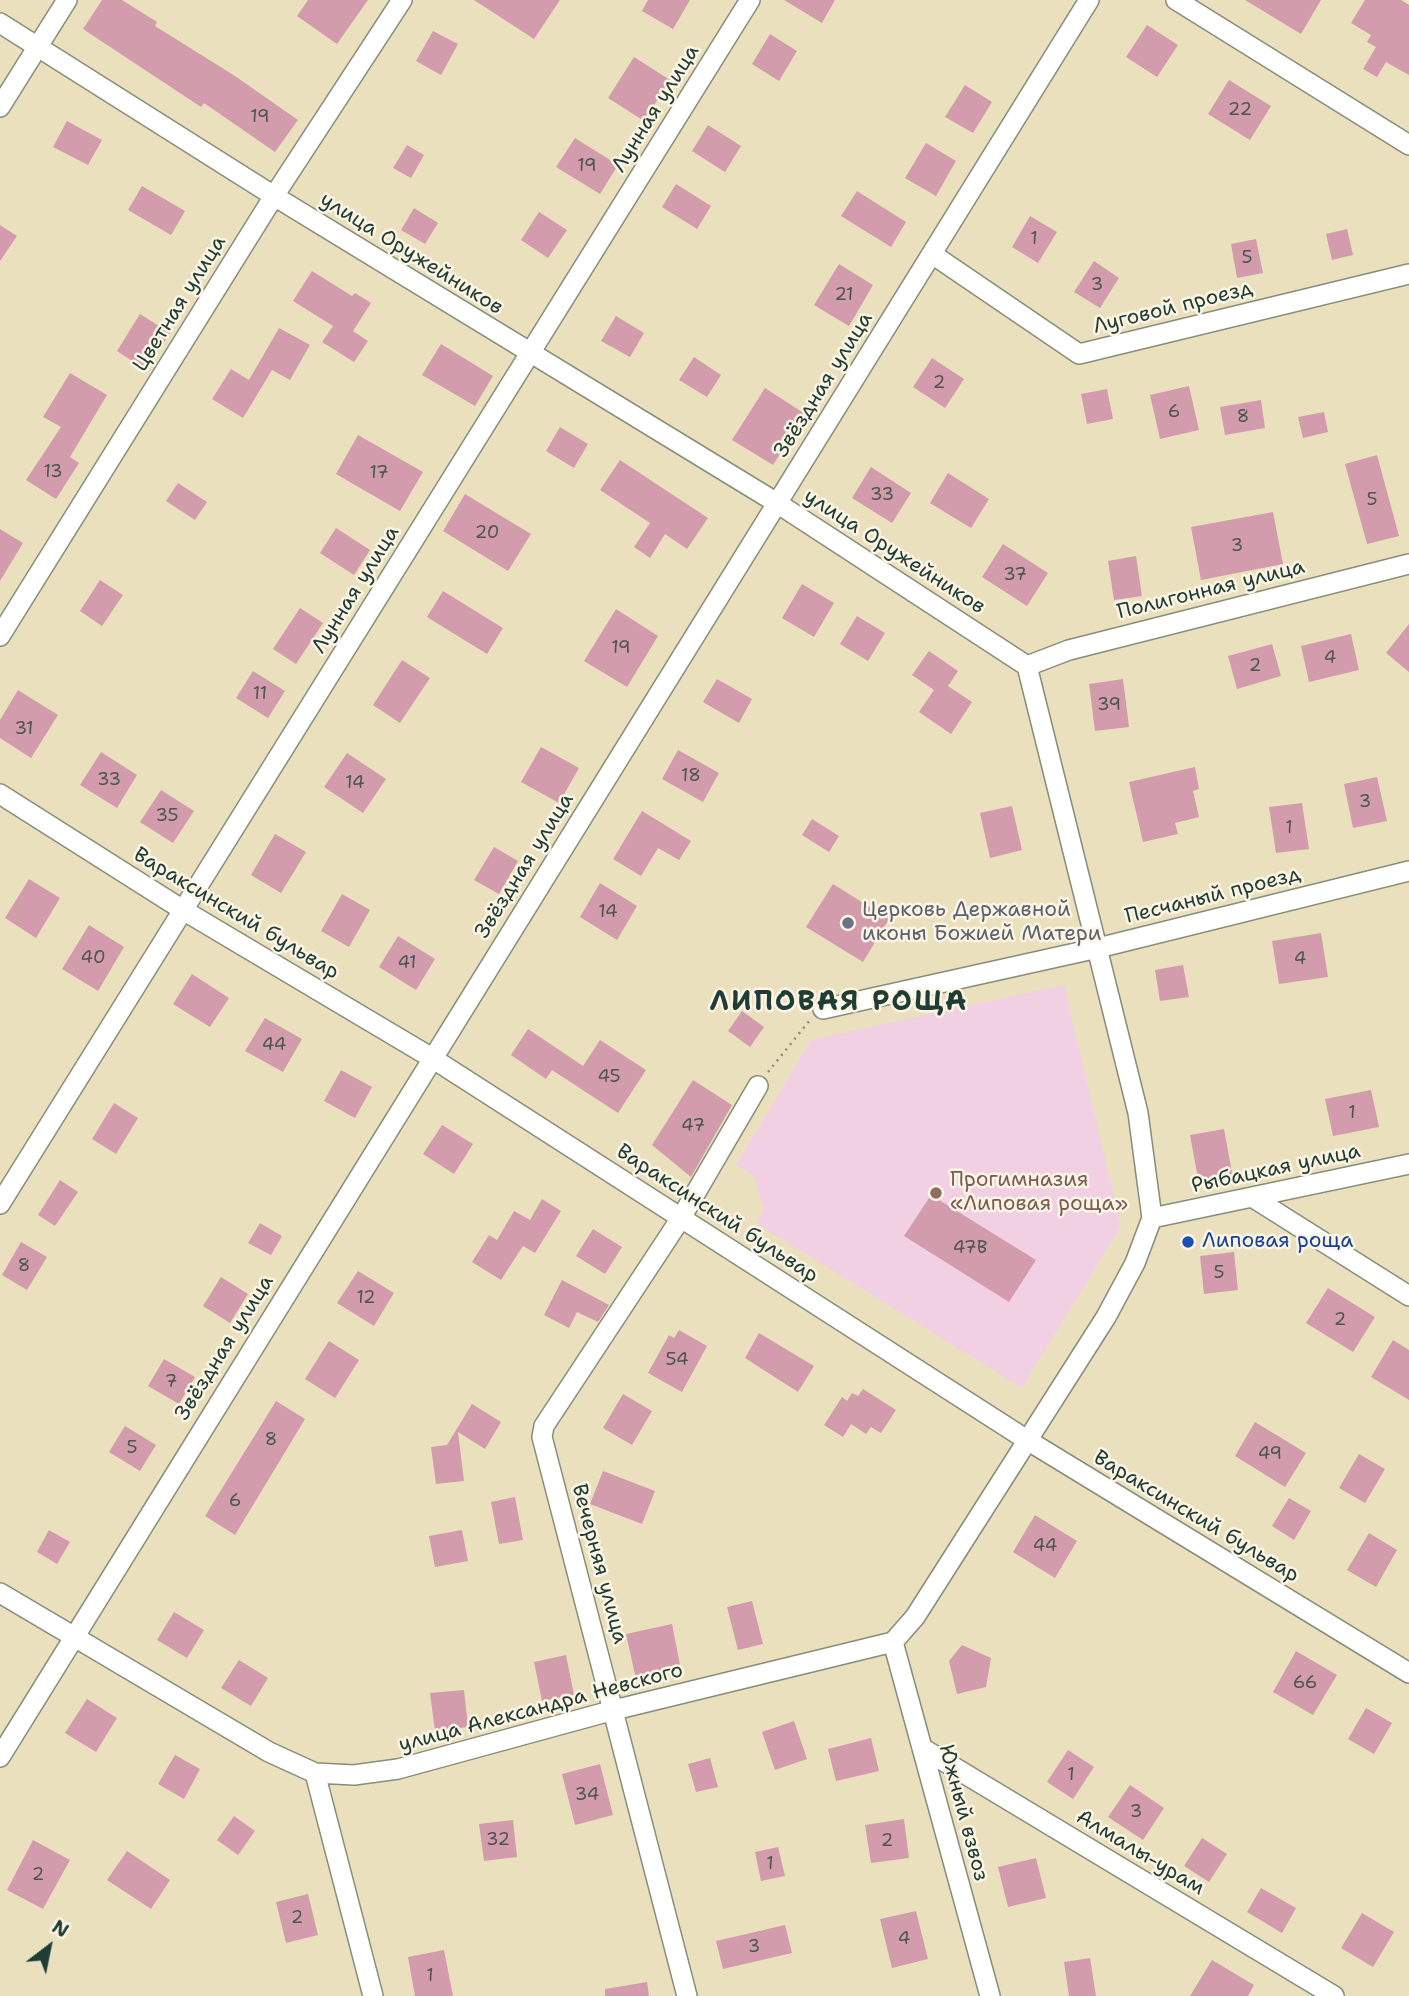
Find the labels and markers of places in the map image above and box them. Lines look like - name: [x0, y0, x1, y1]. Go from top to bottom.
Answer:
- place label: Церковь Державной иконы Божией Матери: [862, 898, 1101, 948]
- marker: Церковь Державной иконы Божией Матери: [840, 915, 856, 931]
- place label: Прогимназия «Липовая роща»: [950, 1168, 1128, 1218]
- marker: Прогимназия «Липовая роща»: [928, 1185, 944, 1201]
- place label: Липовая роща: [1202, 1229, 1353, 1255]
- marker: Липовая роща: [1180, 1234, 1196, 1250]

